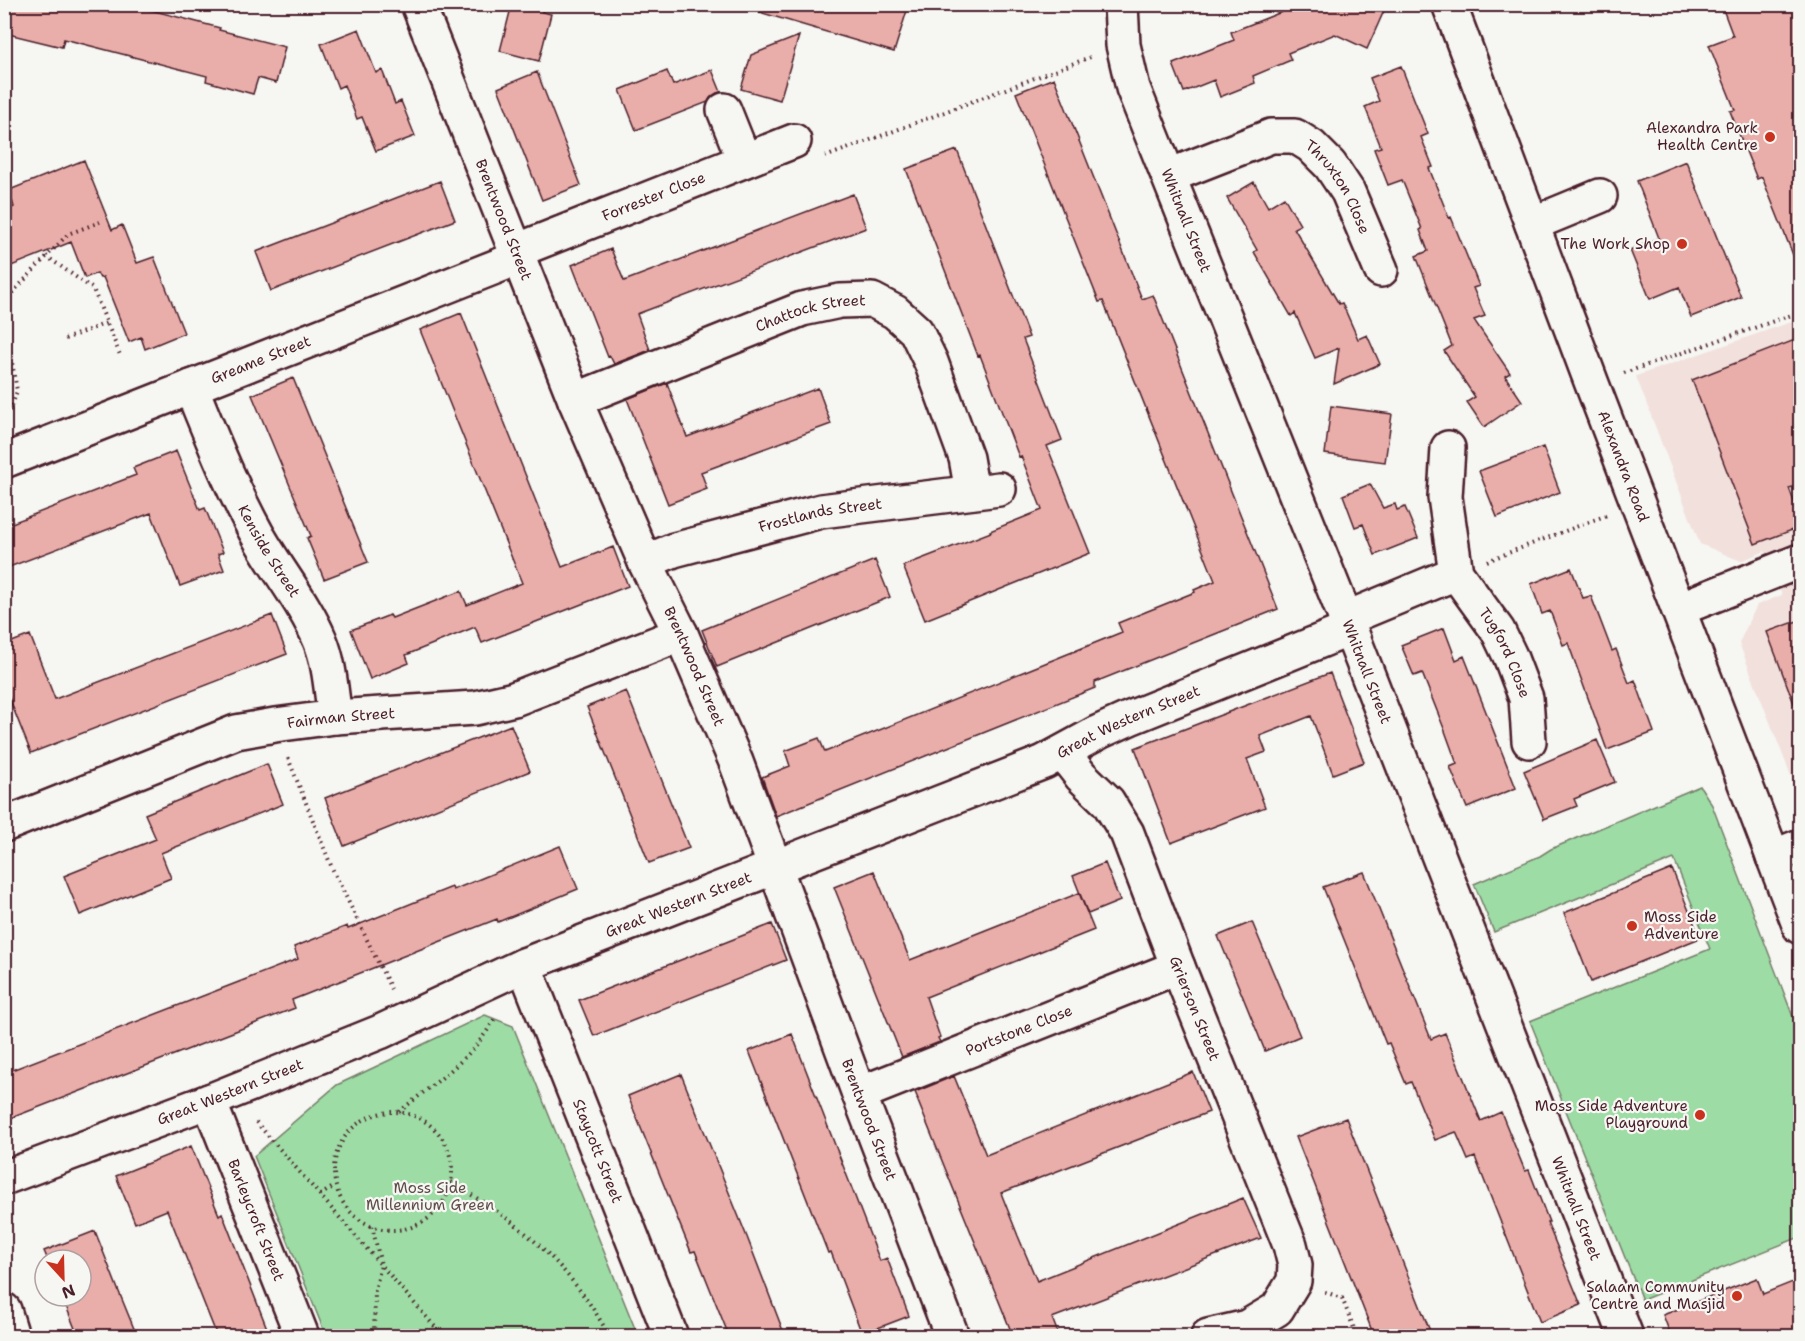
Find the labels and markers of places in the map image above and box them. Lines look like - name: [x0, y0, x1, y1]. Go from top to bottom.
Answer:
- place label: Alexandra Park Health Centre: [1646, 118, 1758, 155]
- marker: Alexandra Park Health Centre: [1763, 130, 1777, 144]
- place label: The Work Shop: [1561, 234, 1670, 254]
- marker: The Work Shop: [1675, 237, 1689, 251]
- place label: Moss Side Adventure: [1644, 907, 1719, 944]
- marker: Moss Side Adventure: [1625, 919, 1639, 933]
- place label: Moss Side Adventure Playground: [1535, 1096, 1688, 1133]
- marker: Moss Side Adventure Playground: [1693, 1108, 1707, 1122]
- place label: Salaam Community Centre and Masjid: [1586, 1277, 1725, 1314]
- marker: Salaam Community Centre and Masjid: [1730, 1289, 1744, 1303]

